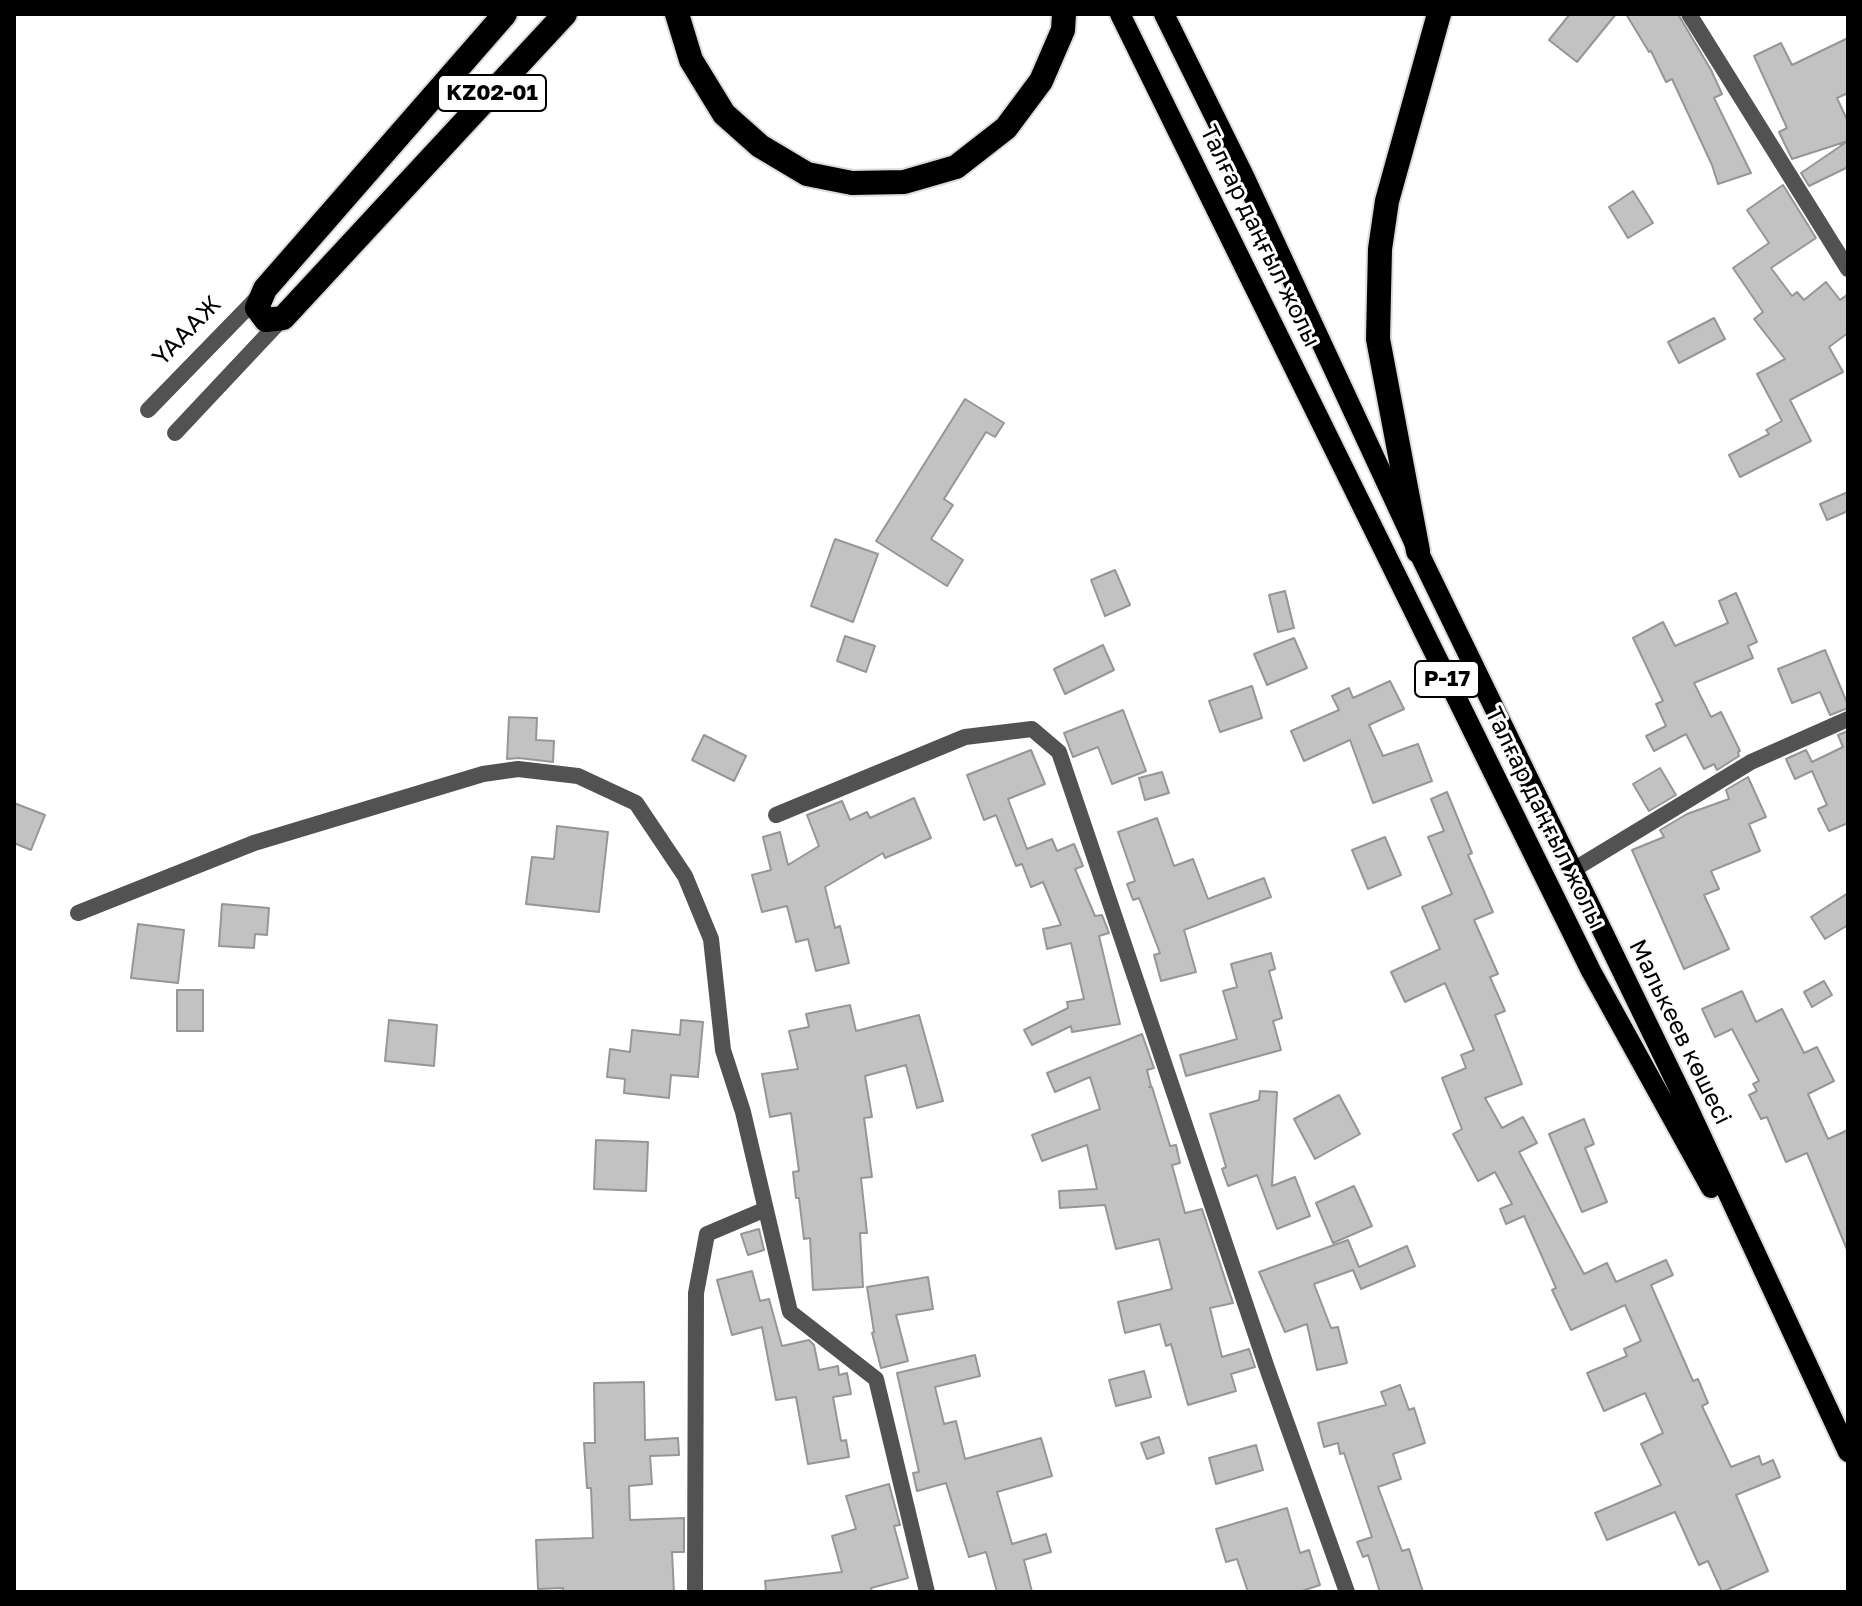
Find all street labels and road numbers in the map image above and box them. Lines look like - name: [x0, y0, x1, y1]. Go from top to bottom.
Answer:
- road number: KZ02-01: [438, 75, 546, 111]
- street label: Талғар даңғыл жолы: [1194, 120, 1326, 352]
- street label: ҮАААЖ: [147, 290, 227, 372]
- road number: P-17: [1415, 661, 1479, 697]
- street label: Талғар даңғыл жолы: [1479, 702, 1611, 934]
- street label: Малькеев көшесі: [1623, 935, 1737, 1129]

